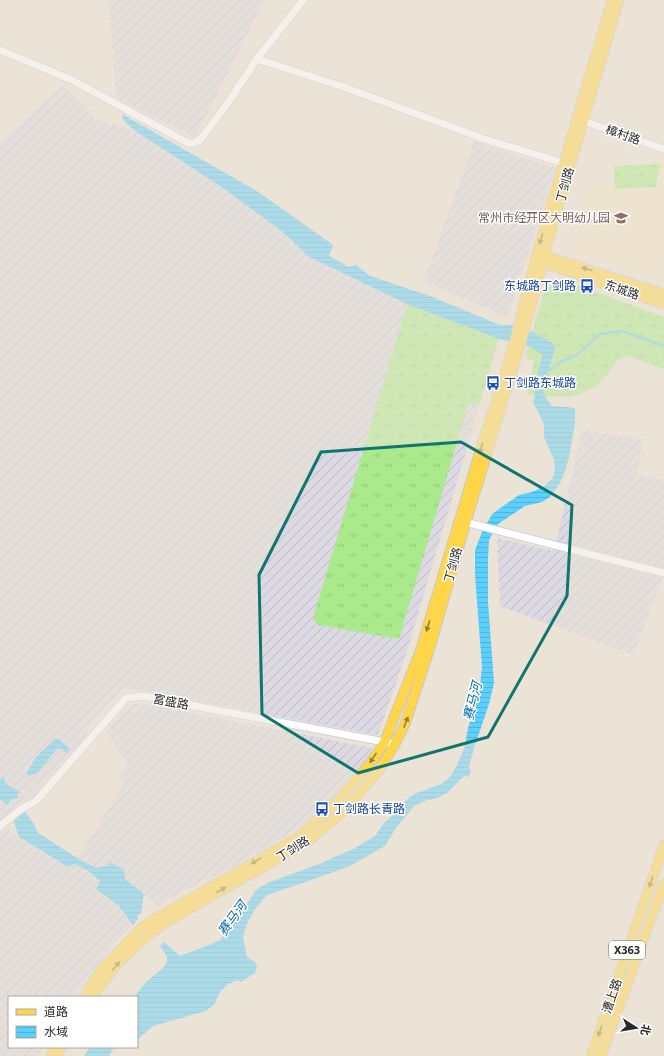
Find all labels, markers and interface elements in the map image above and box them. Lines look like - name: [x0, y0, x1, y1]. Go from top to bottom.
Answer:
- street label: 樟村路: [603, 121, 643, 148]
- street label: 丁剑路: [551, 165, 578, 205]
- place label: 常州市经开区大明幼儿园: [478, 209, 610, 226]
- school or university icon: 常州市经开区大明幼儿园: [613, 210, 629, 226]
- one-way arrow: [538, 233, 544, 245]
- one-way arrow: [581, 266, 593, 272]
- street label: 东城路: [602, 276, 642, 303]
- place label: 东城路丁剑路: [504, 277, 576, 294]
- bus stop icon: 东城路丁剑路: [579, 278, 595, 294]
- place label: 丁剑路东城路: [504, 374, 576, 391]
- bus stop icon: 丁剑路东城路: [485, 375, 501, 391]
- one-way arrow: [478, 442, 484, 454]
- street label: 丁剑路: [439, 545, 466, 585]
- one-way arrow: [425, 620, 431, 632]
- water label: 赛马河: [459, 677, 486, 722]
- street label: 富盛路: [152, 690, 190, 713]
- one-way arrow: [403, 716, 409, 728]
- one-way arrow: [369, 753, 377, 764]
- place label: 丁剑路长青路: [333, 800, 405, 817]
- bus stop icon: 丁剑路长青路: [314, 801, 330, 817]
- street label: 丁剑路: [273, 832, 313, 865]
- one-way arrow: [250, 858, 261, 865]
- one-way arrow: [648, 876, 654, 888]
- one-way arrow: [215, 887, 226, 894]
- water label: 赛马河: [213, 895, 253, 939]
- road number: X363: [609, 941, 645, 959]
- one-way arrow: [112, 961, 121, 972]
- street label: 漕上路: [598, 976, 625, 1016]
- legend: [8, 996, 138, 1048]
- text: 道路: [44, 1003, 68, 1020]
- north arrow: [616, 1008, 656, 1048]
- text: 水域: [44, 1023, 68, 1040]
- text: 北: [638, 1023, 655, 1037]
- one-way arrow: [597, 1026, 603, 1038]

